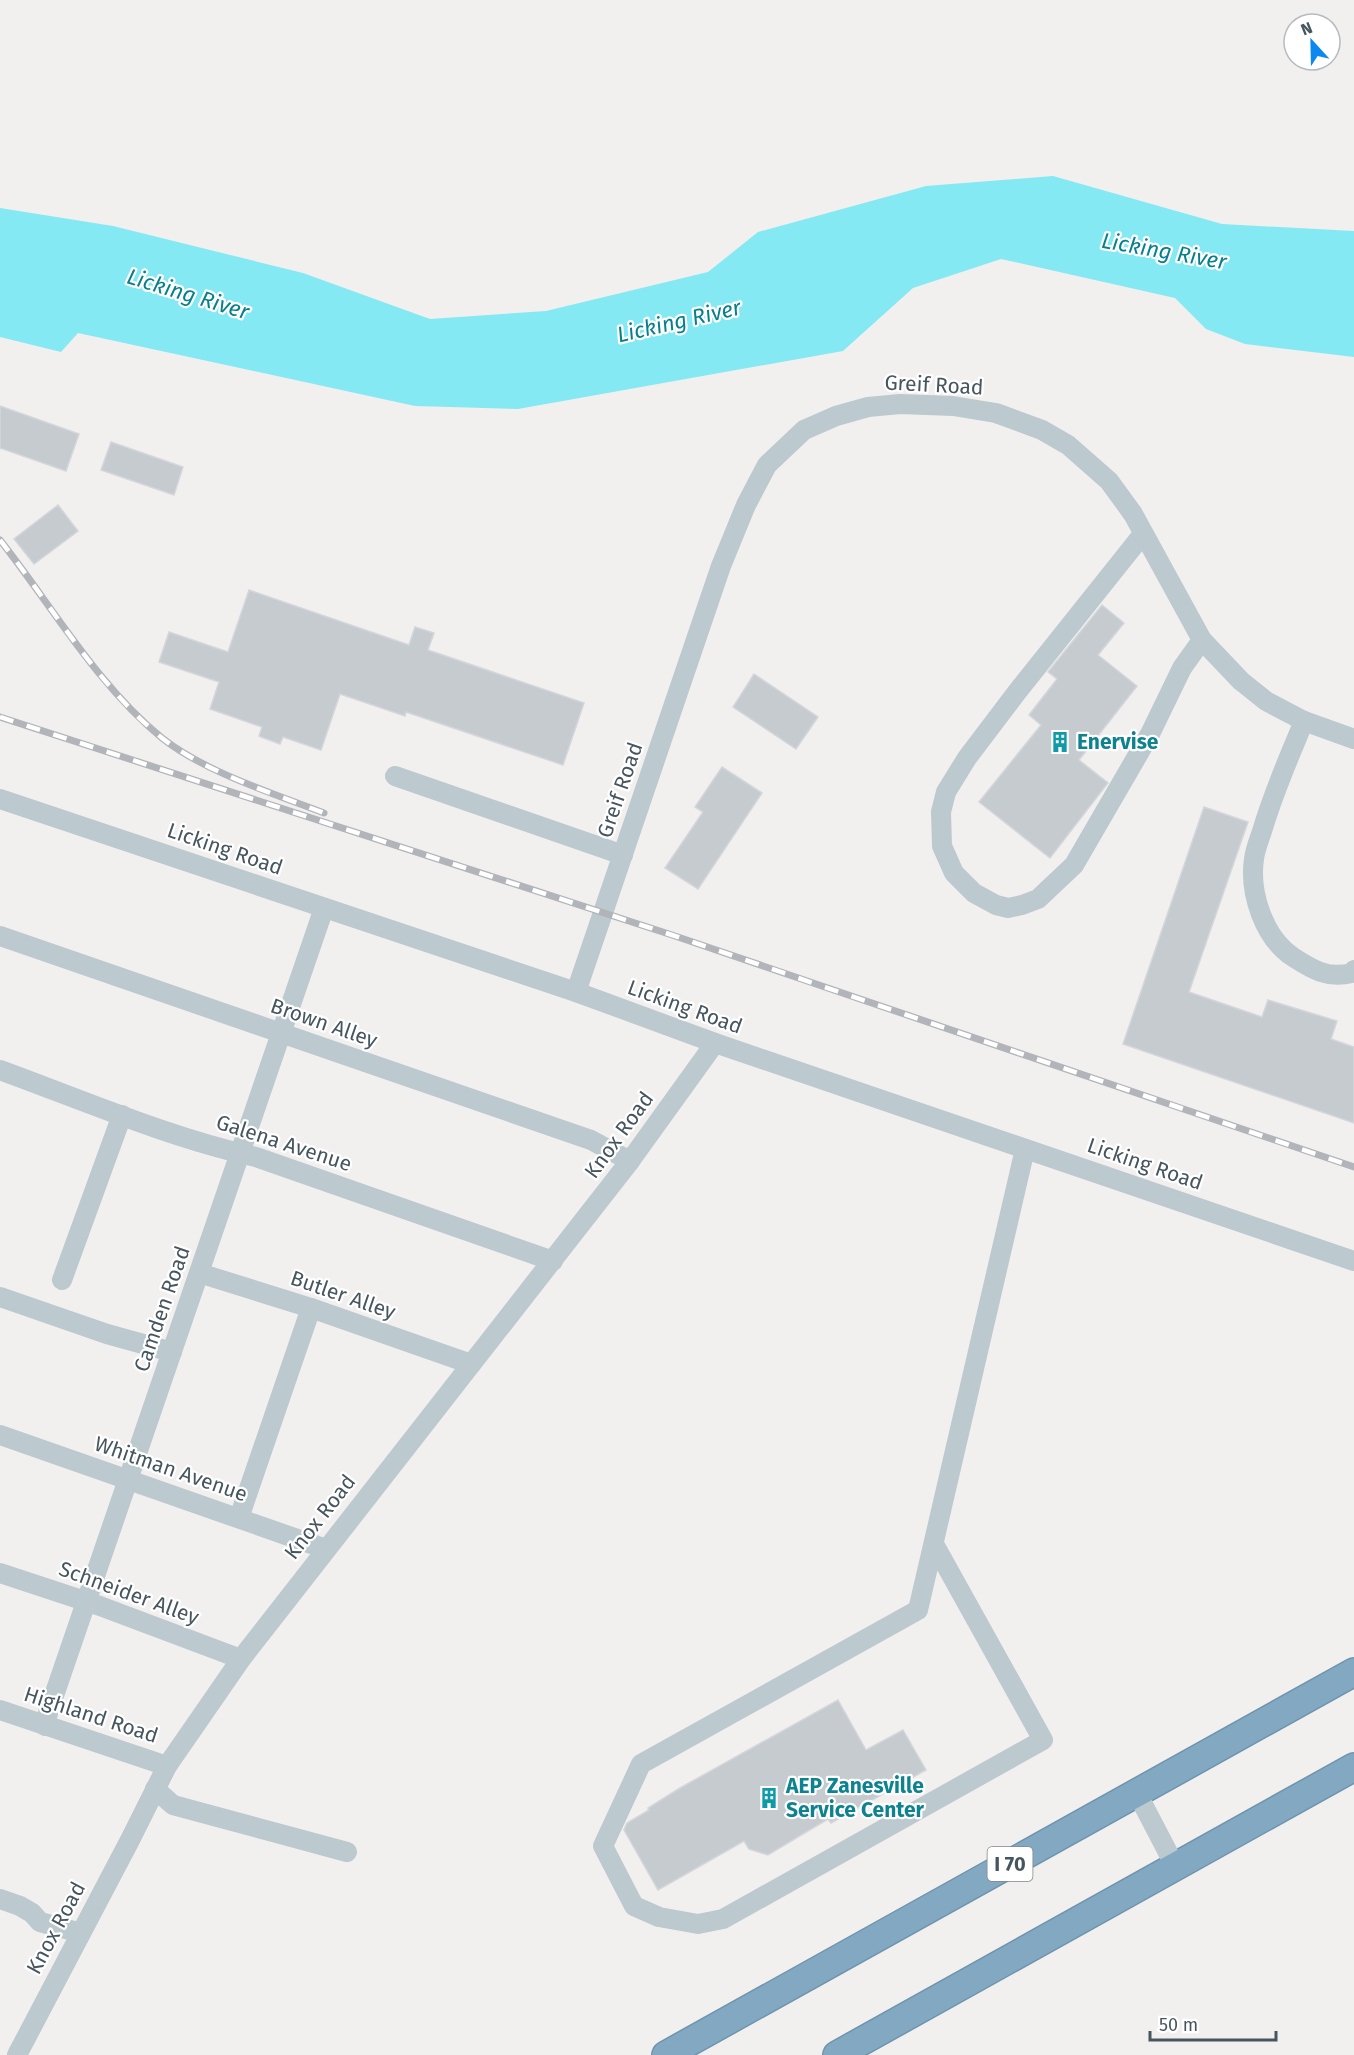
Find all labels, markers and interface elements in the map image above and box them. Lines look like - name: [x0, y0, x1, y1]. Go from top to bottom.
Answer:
- north arrow: [1282, 12, 1342, 72]
- text: N: [1298, 18, 1315, 39]
- water label: Licking River: [1099, 227, 1229, 275]
- water label: Licking River: [124, 263, 253, 326]
- water label: Licking River: [614, 293, 744, 348]
- street label: Greif Road: [884, 369, 984, 401]
- place label: Enervise: [1077, 729, 1159, 755]
- building icon: Enervise: [1048, 730, 1072, 754]
- street label: Greif Road: [592, 739, 648, 841]
- street label: Licking Road: [164, 817, 286, 881]
- street label: Licking Road: [624, 974, 746, 1040]
- street label: Brown Alley: [267, 993, 382, 1054]
- street label: Knox Road: [579, 1087, 659, 1183]
- street label: Galena Avenue: [213, 1109, 355, 1177]
- street label: Licking Road: [1084, 1132, 1206, 1196]
- street label: Camden Road: [128, 1243, 196, 1375]
- street label: Butler Alley: [287, 1265, 400, 1325]
- street label: Whitman Avenue: [91, 1431, 251, 1507]
- street label: Knox Road: [279, 1469, 361, 1565]
- street label: Schneider Alley: [55, 1556, 203, 1631]
- street label: Highland Road: [21, 1681, 161, 1749]
- place label: AEP Zanesville Service Center: [785, 1773, 925, 1823]
- building icon: AEP Zanesville Service Center: [757, 1786, 781, 1810]
- road number: I 70: [988, 1847, 1032, 1881]
- street label: Knox Road: [21, 1877, 91, 1979]
- scale bar: [1150, 2004, 1276, 2042]
- text: 50 m: [1159, 2014, 1198, 2036]

